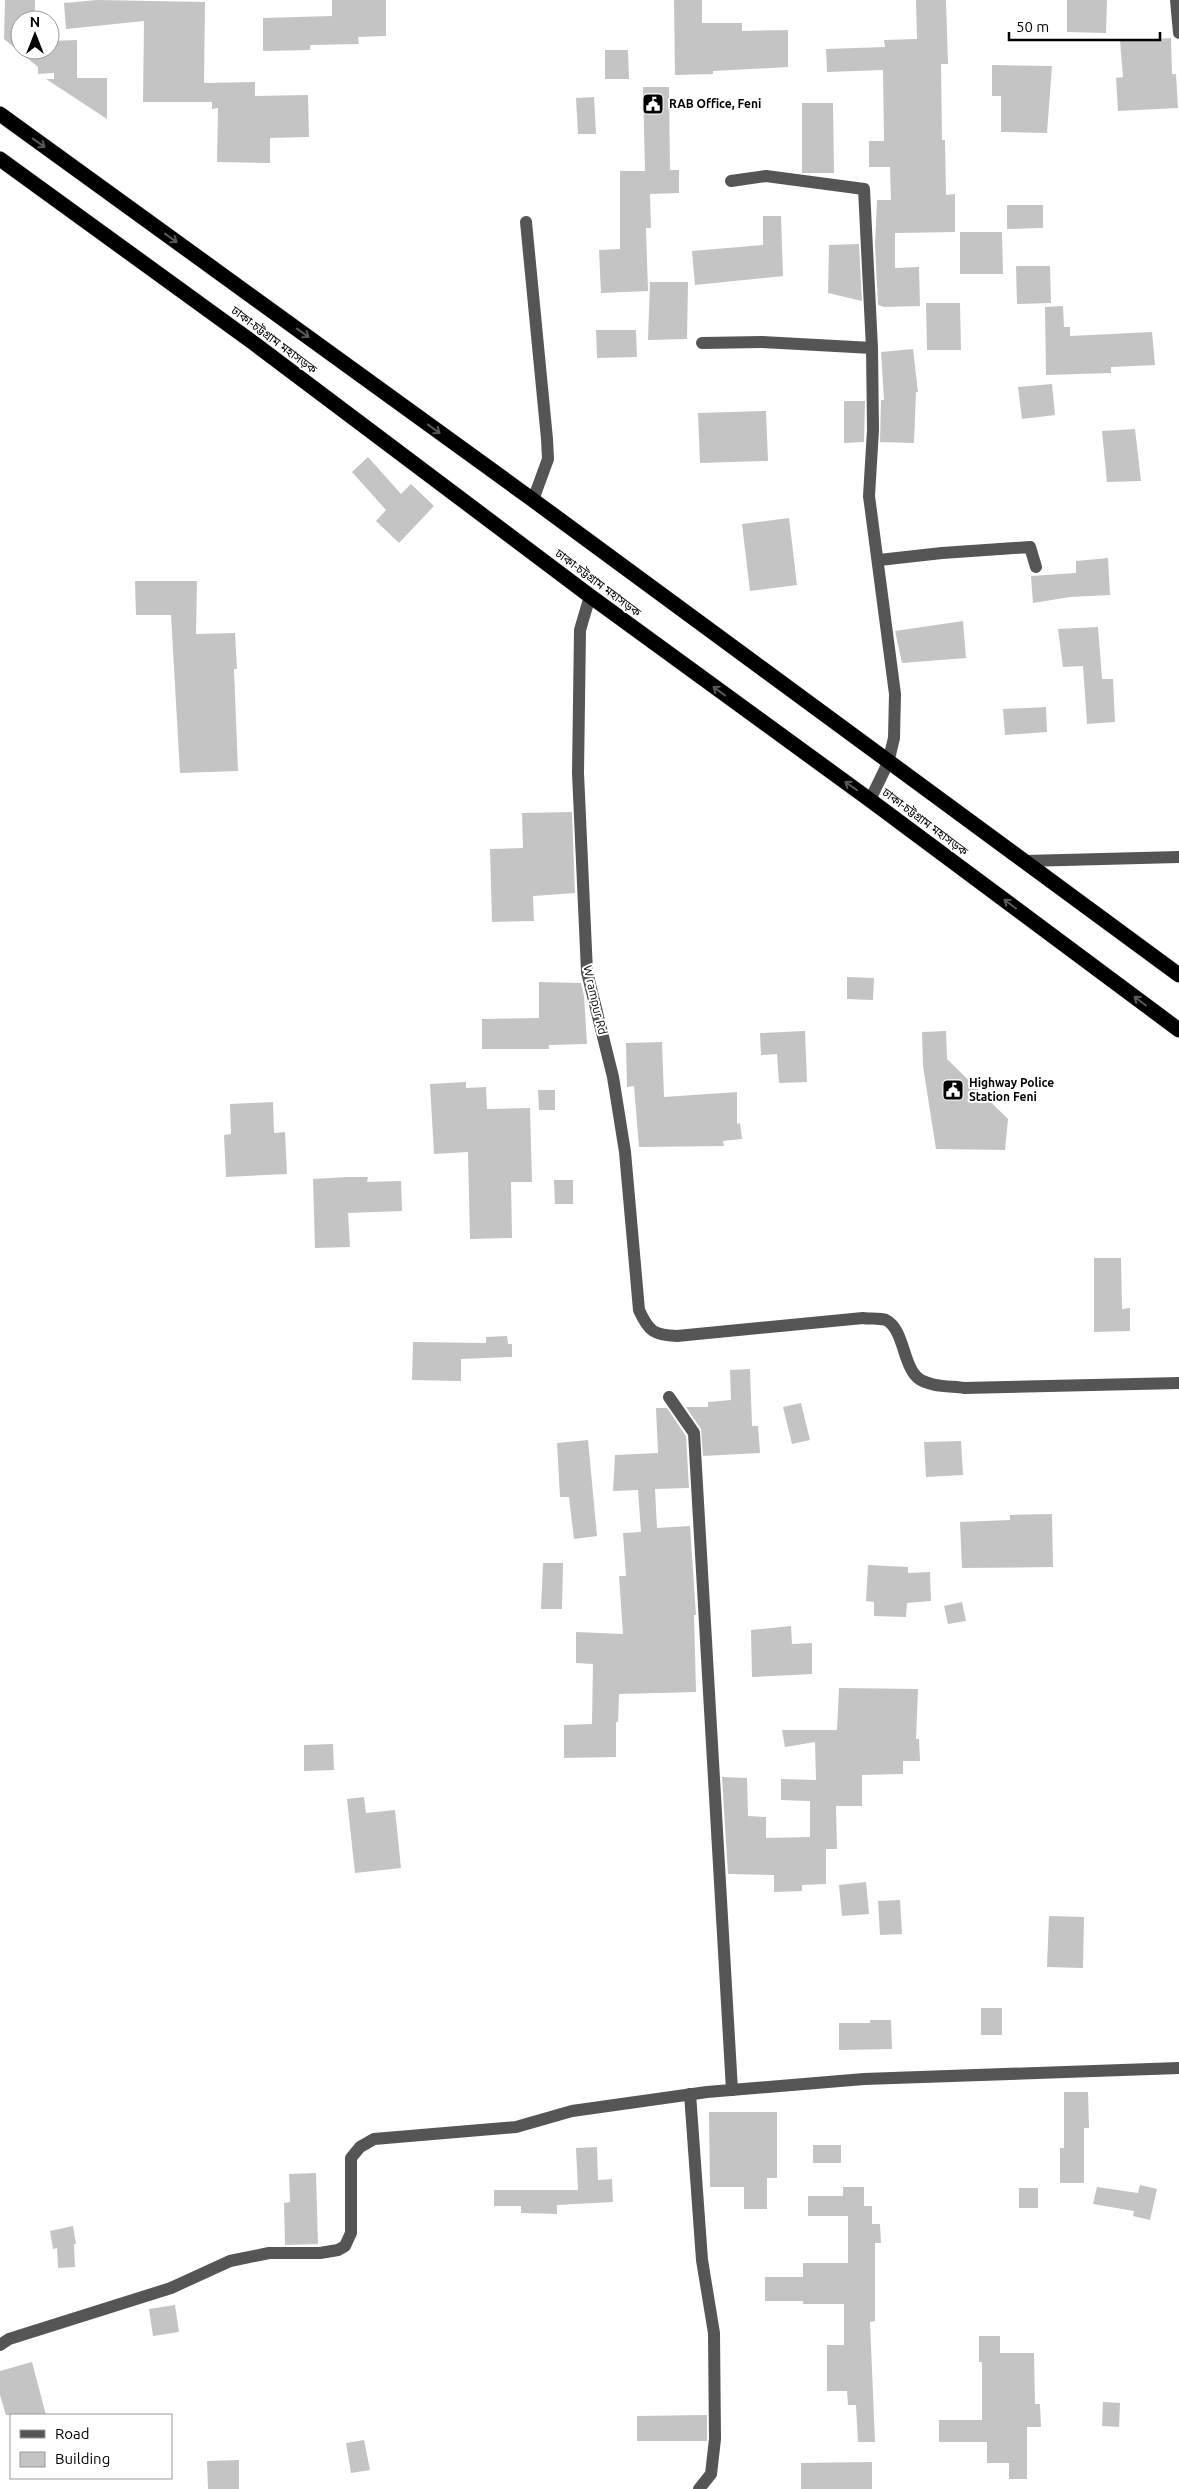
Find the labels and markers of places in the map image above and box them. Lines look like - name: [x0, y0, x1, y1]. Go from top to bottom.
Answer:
- public building icon: RAB Office, Feni: [641, 92, 665, 116]
- place label: RAB Office, Feni: [669, 97, 761, 110]
- place label: Highway Police Station Feni: [969, 1076, 1054, 1103]
- public building icon: Highway Police Station Feni: [941, 1078, 965, 1102]

